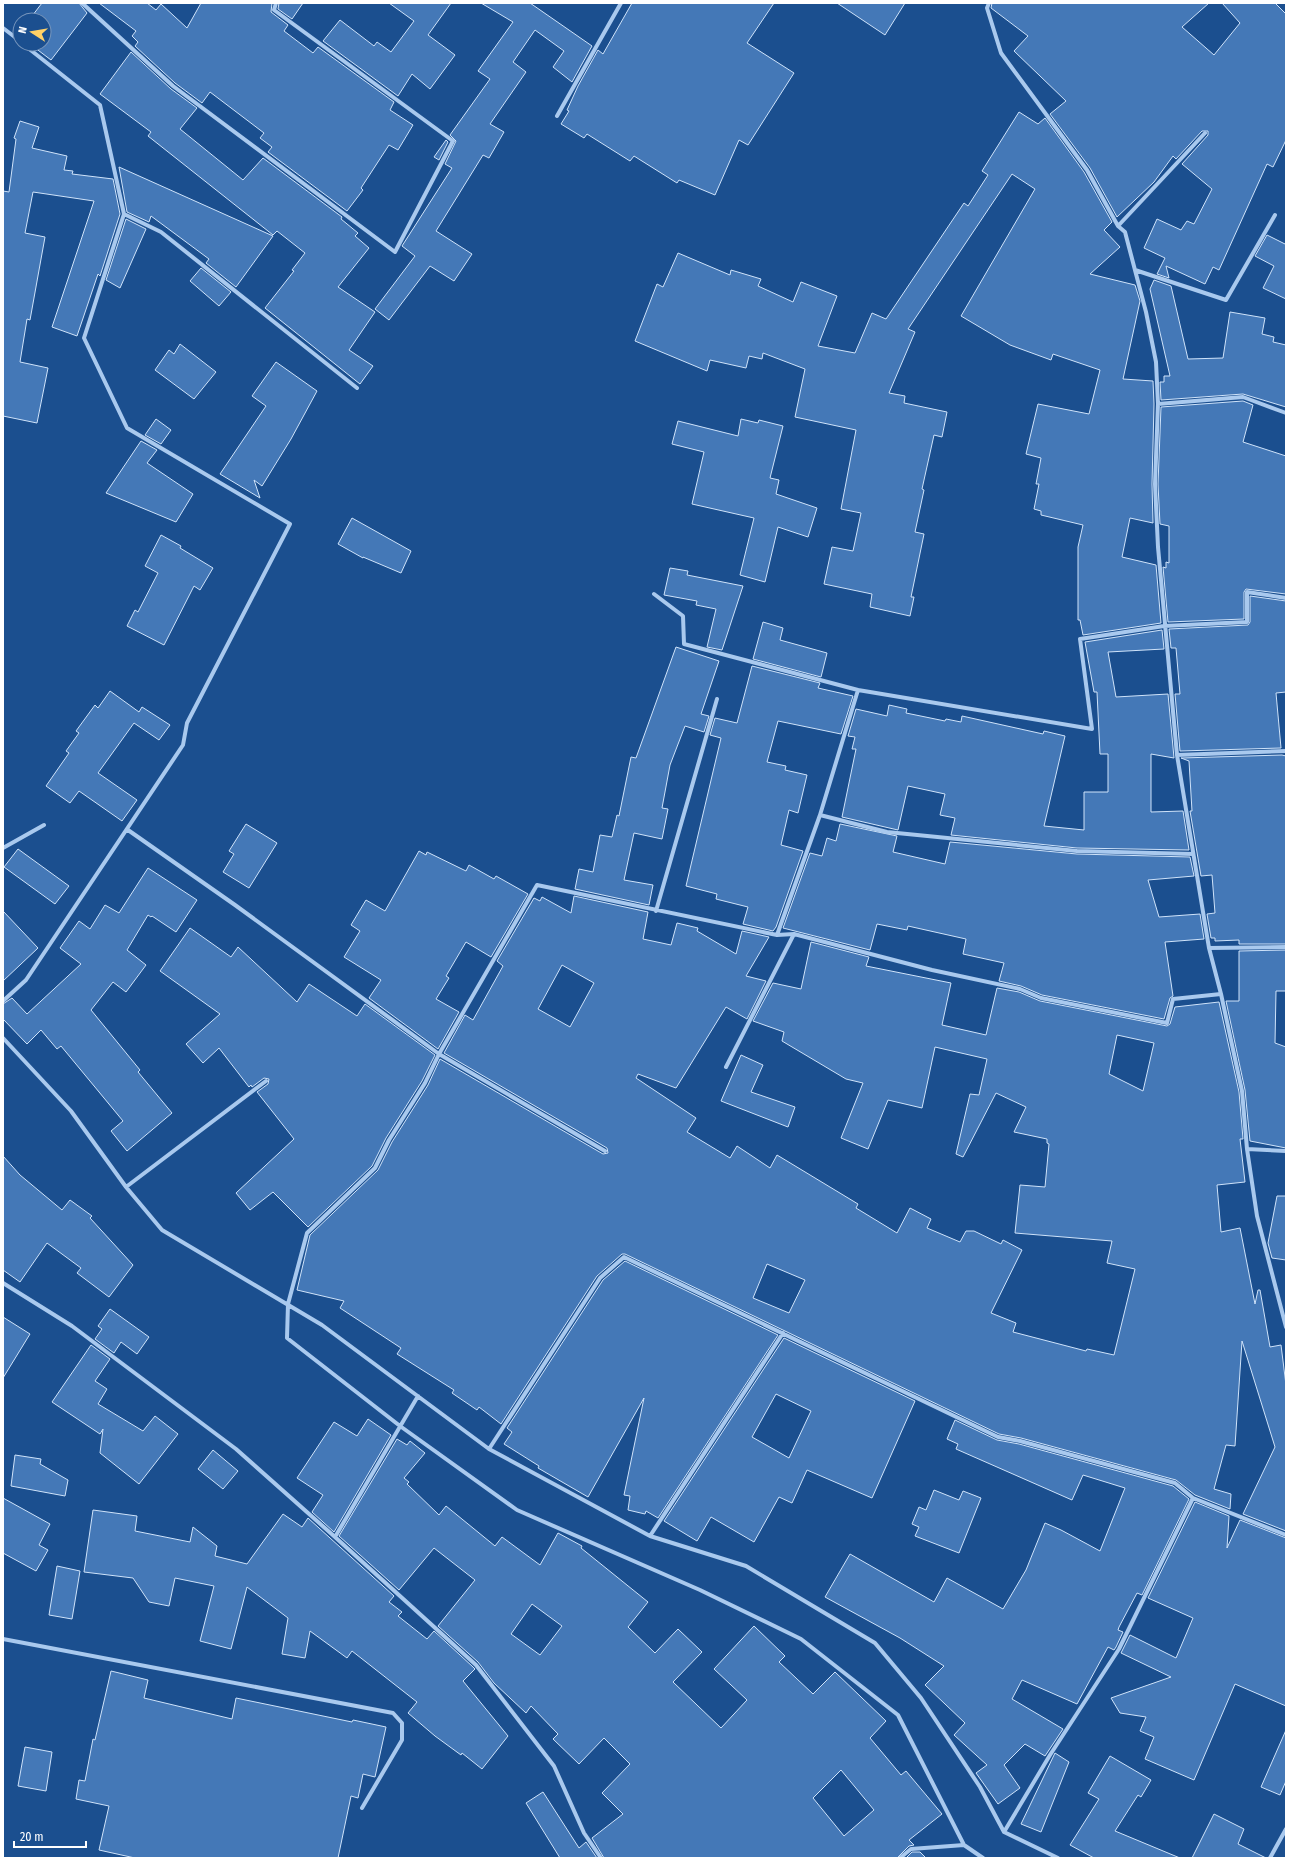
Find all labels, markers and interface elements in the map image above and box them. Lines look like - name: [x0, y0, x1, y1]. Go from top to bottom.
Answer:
- north arrow: [12, 12, 52, 52]
- text: N: [16, 25, 30, 35]
- scale bar: [14, 1823, 86, 1849]
- text: 20 m: [20, 1830, 44, 1844]

